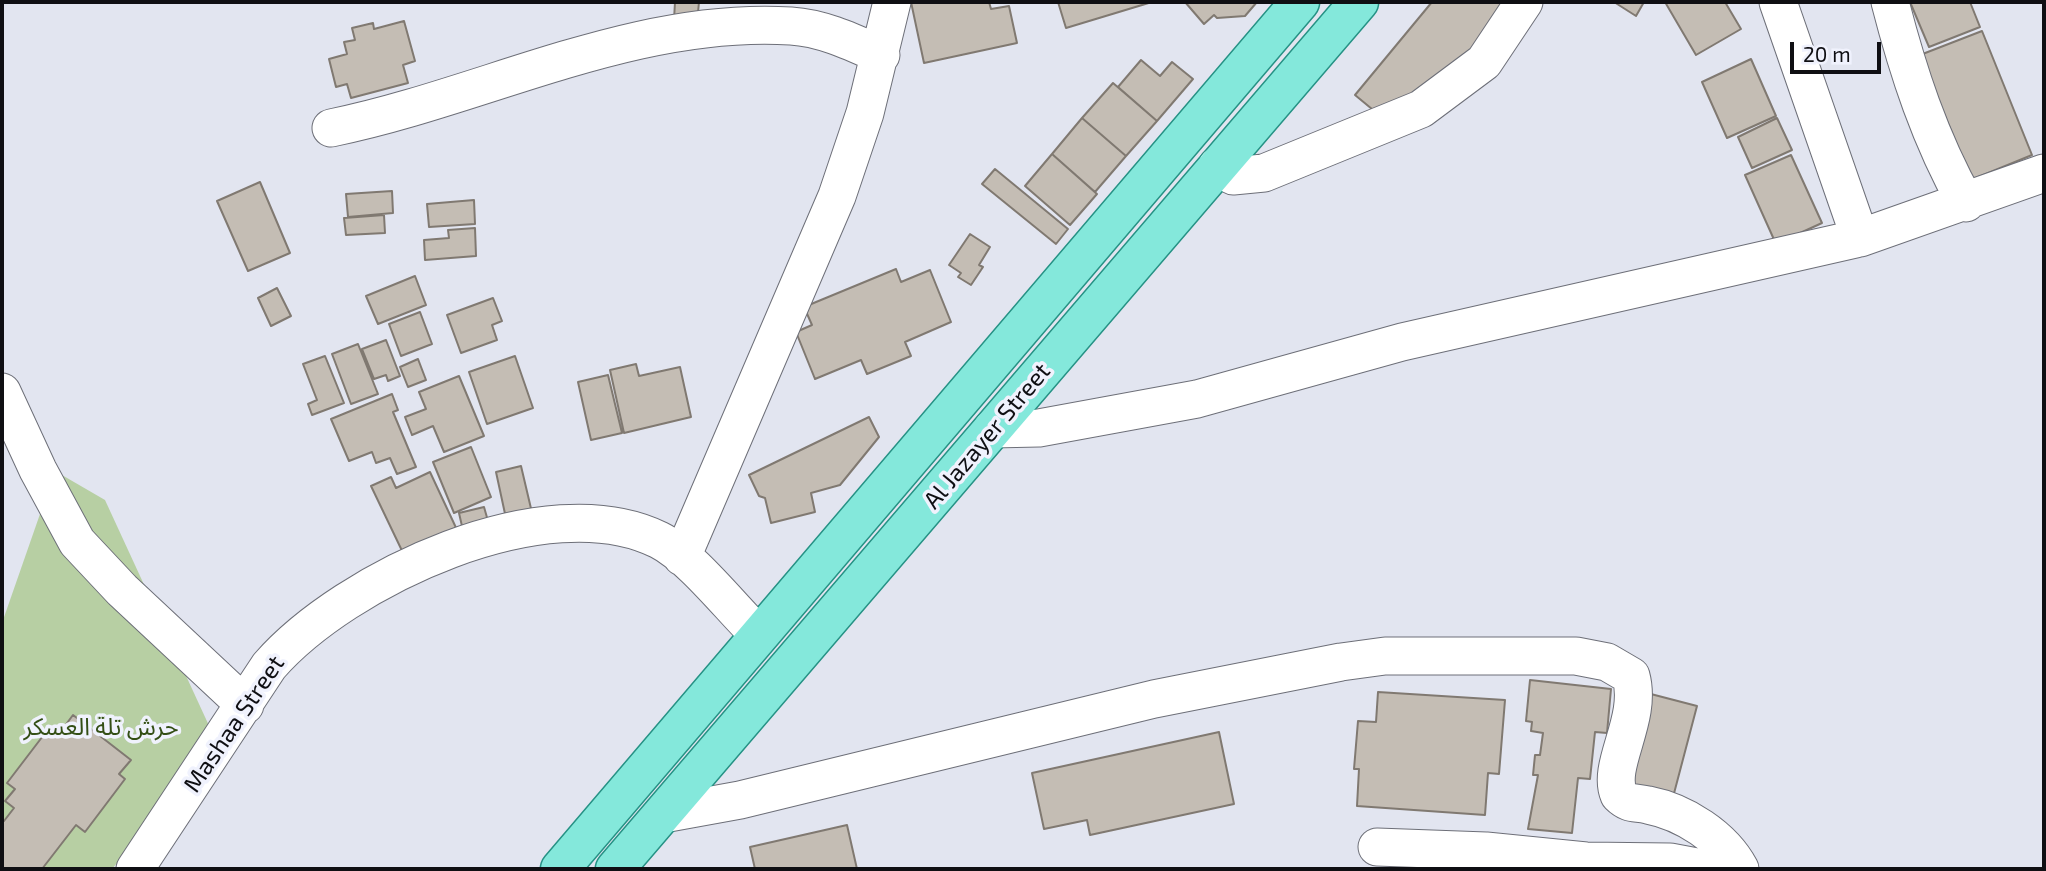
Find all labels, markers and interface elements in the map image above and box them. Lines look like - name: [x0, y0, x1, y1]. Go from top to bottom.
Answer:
- scale bar: [1794, 28, 1885, 72]
- text: 20 m: [1803, 41, 1851, 66]
- street label: Al Jazayer Street: [918, 357, 1056, 515]
- street label: Mashaa Street: [178, 650, 290, 798]
- park label: حرش تلة العسكر: [23, 713, 179, 741]

